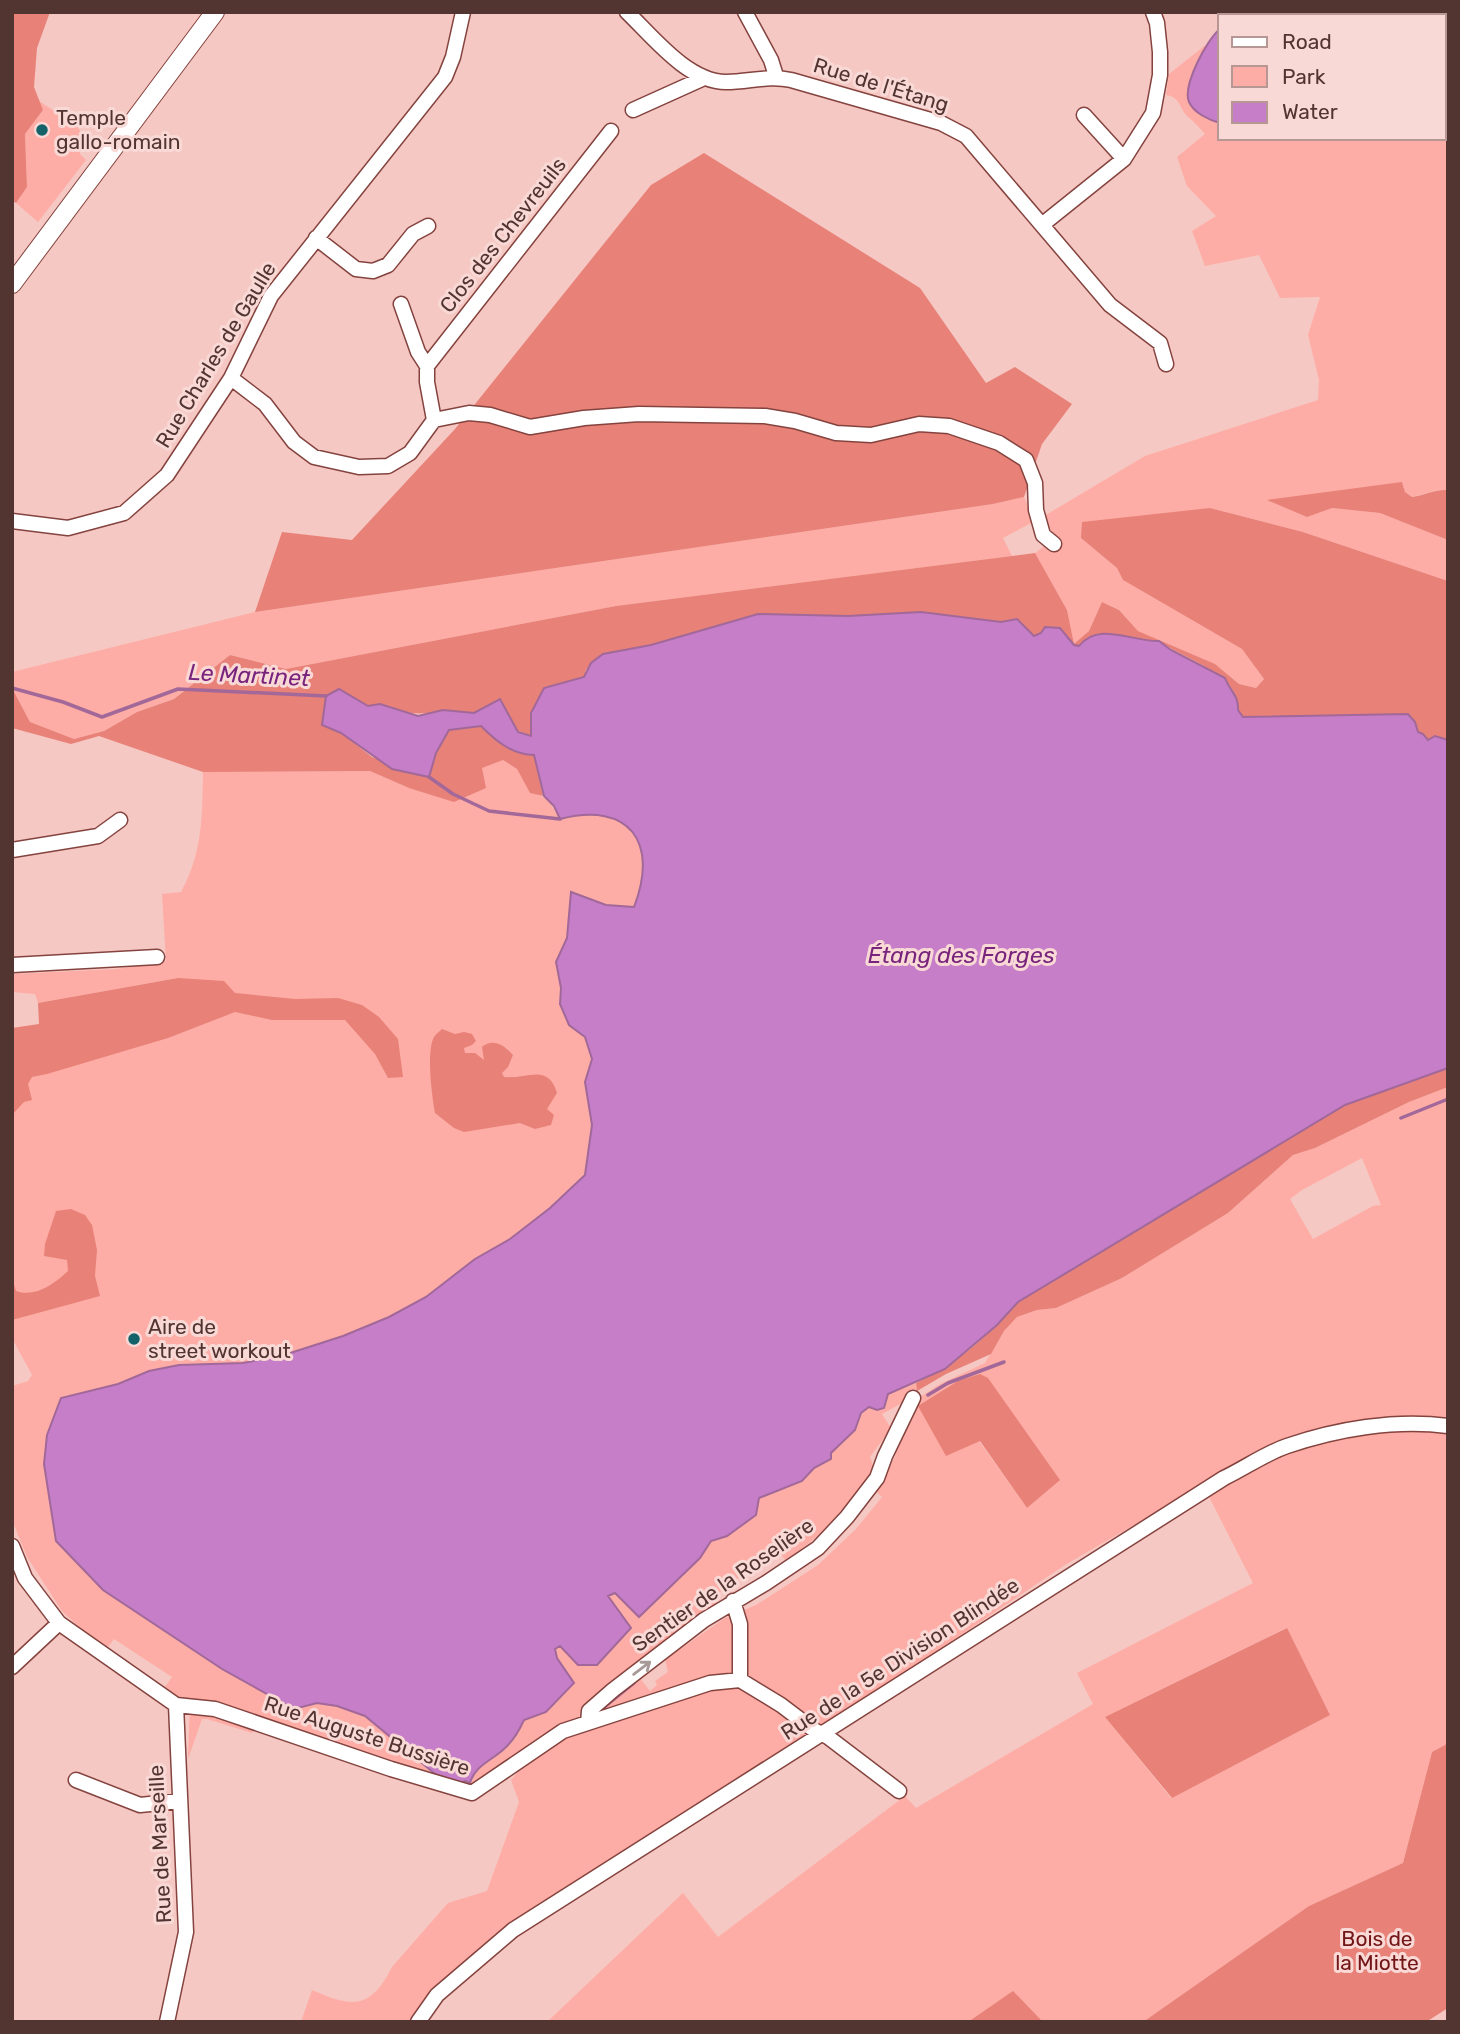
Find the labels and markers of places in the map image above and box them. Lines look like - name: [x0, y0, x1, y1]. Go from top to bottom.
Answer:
- place label: Temple gallo-romain: [56, 105, 180, 154]
- marker: Temple gallo-romain: [34, 122, 50, 138]
- place label: Aire de street workout: [148, 1314, 291, 1363]
- marker: Aire de street workout: [126, 1331, 142, 1347]

